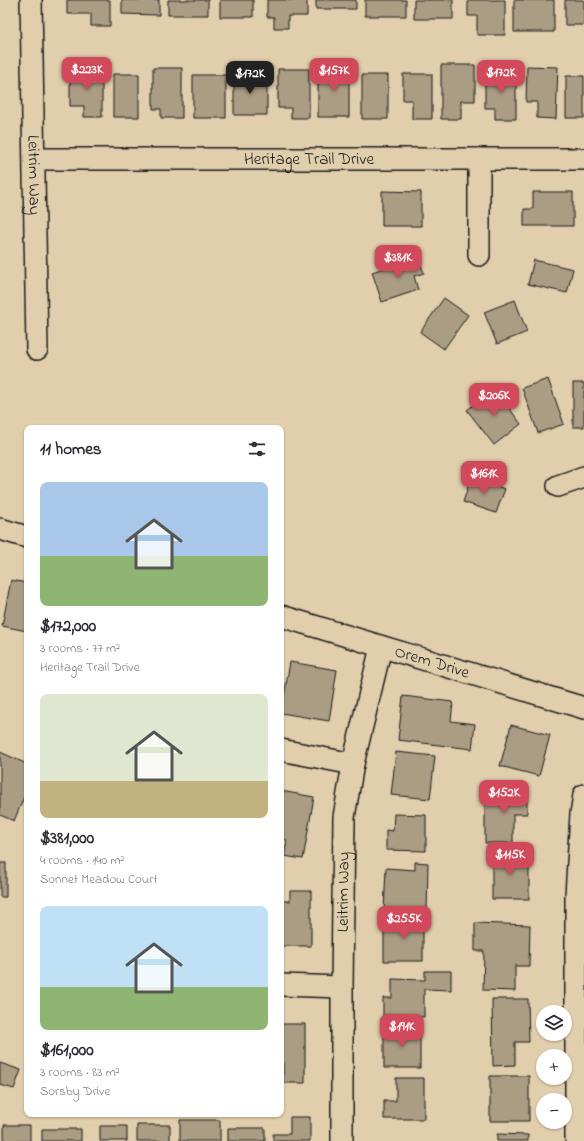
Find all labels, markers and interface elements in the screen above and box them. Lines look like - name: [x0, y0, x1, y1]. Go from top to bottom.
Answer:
- pin: $223K: [59, 57, 115, 91]
- pin: $157K: [306, 58, 362, 92]
- text: $223K: [71, 60, 103, 79]
- pin: $172K: [473, 60, 529, 94]
- pin: $172K: [222, 61, 278, 95]
- text: $157K: [318, 61, 350, 80]
- text: $172K: [486, 63, 516, 82]
- text: $172K: [235, 64, 265, 83]
- street label: Leitrim Way: [21, 135, 47, 215]
- street label: Heritage Trail Drive: [244, 147, 374, 174]
- pin: $381K: [370, 245, 426, 279]
- text: $381K: [384, 248, 412, 267]
- pin: $206K: [466, 383, 522, 417]
- text: $206K: [478, 386, 510, 405]
- text: 11 homes: [40, 437, 101, 462]
- icon: filters: [246, 438, 268, 460]
- pin: $161K: [456, 461, 512, 495]
- text: $161K: [470, 464, 498, 483]
- icon: home: [118, 508, 190, 580]
- text: $172,000: [40, 614, 96, 639]
- text: 3 rooms · 77 m²: [40, 639, 120, 658]
- street label: Orem Drive: [392, 639, 473, 685]
- text: Heritage Trail Drive: [40, 658, 139, 677]
- icon: home: [118, 720, 190, 792]
- pin: $152K: [476, 780, 532, 814]
- text: $152K: [488, 783, 520, 802]
- text: $381,000: [40, 826, 94, 851]
- pin: $115K: [482, 842, 538, 876]
- text: $115K: [495, 845, 525, 864]
- text: 4 rooms · 140 m²: [40, 851, 124, 870]
- street label: Leitrim Way: [330, 852, 357, 932]
- text: Sonnet Meadow Court: [40, 870, 158, 889]
- pin: $255K: [376, 906, 432, 940]
- text: $255K: [386, 909, 422, 928]
- icon: home: [118, 932, 190, 1004]
- map controls: [536, 1005, 572, 1129]
- button: layers: [536, 1005, 572, 1041]
- pin: $191K: [374, 1014, 430, 1048]
- text: $191K: [389, 1017, 415, 1036]
- text: $161,000: [40, 1038, 94, 1063]
- button: +: [536, 1049, 572, 1085]
- text: 3 rooms · 83 m²: [40, 1063, 120, 1082]
- text: Sorsby Drive: [40, 1082, 110, 1101]
- button: −: [536, 1093, 572, 1129]

